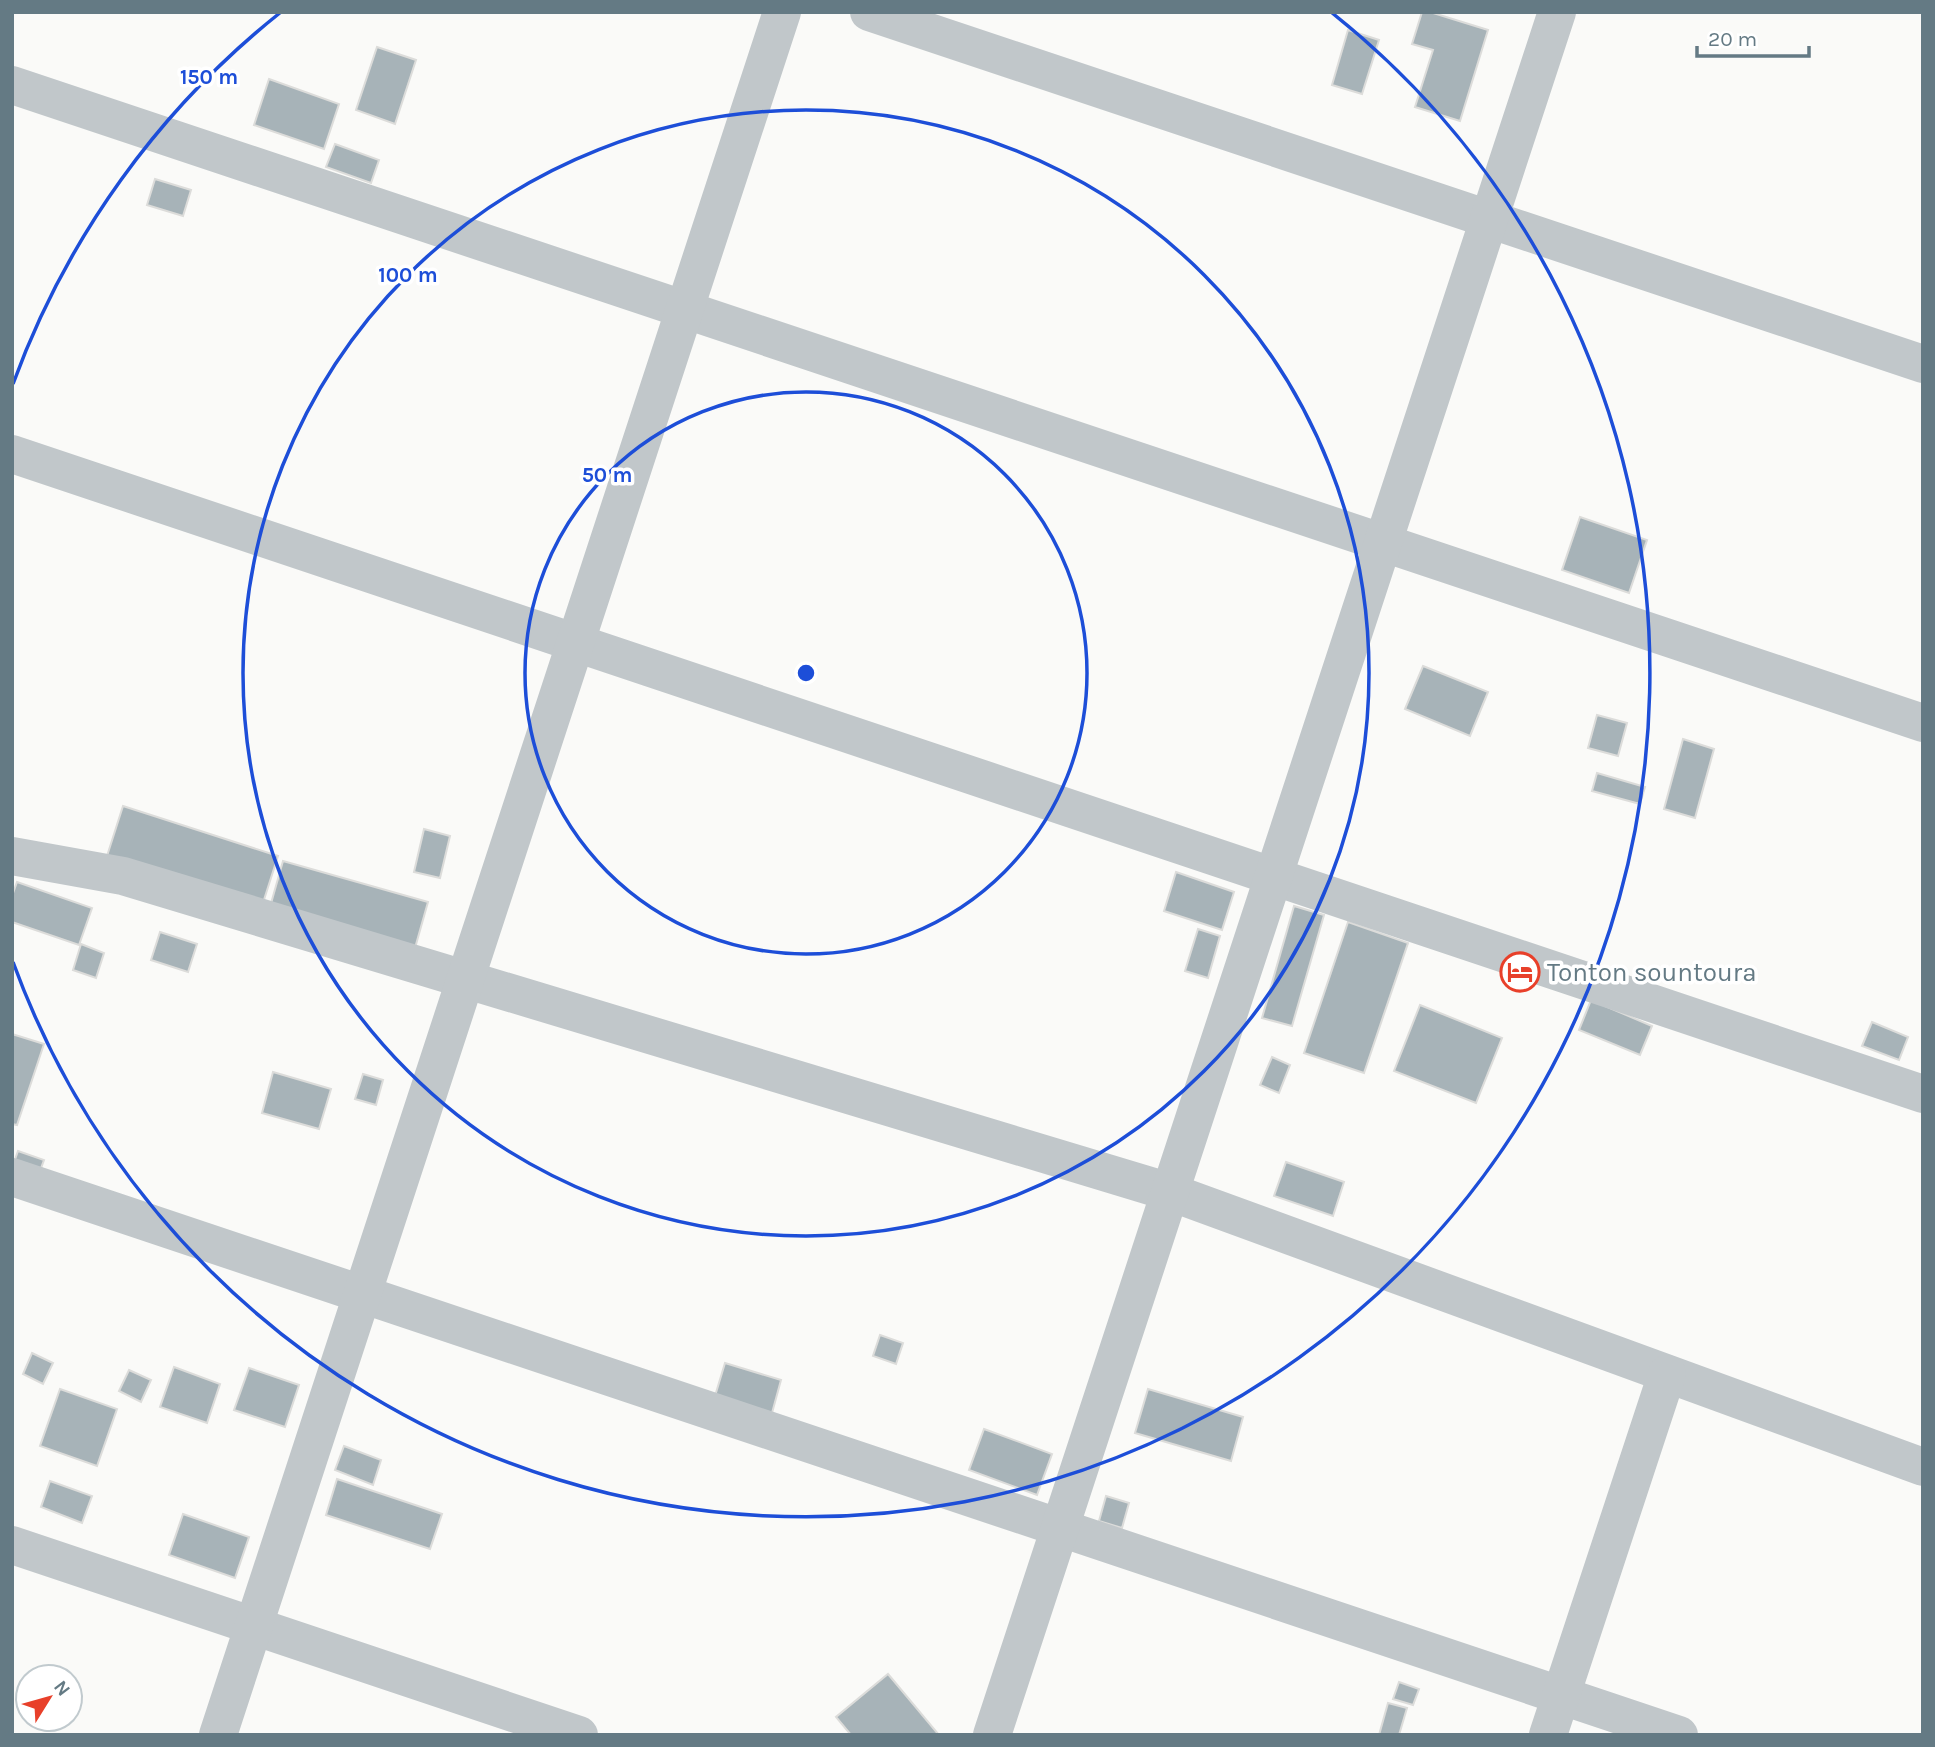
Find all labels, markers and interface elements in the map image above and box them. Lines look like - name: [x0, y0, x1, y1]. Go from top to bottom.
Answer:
- scale bar: [1697, 14, 1809, 58]
- text: 20 m: [1708, 27, 1757, 51]
- text: 150 m: [180, 65, 238, 89]
- text: 100 m: [378, 263, 438, 287]
- text: 50 m: [582, 463, 632, 487]
- centre of rings: [794, 661, 818, 685]
- hotel icon: Tonton sountoura: [1499, 951, 1541, 993]
- place label: Tonton sountoura: [1547, 957, 1756, 988]
- north arrow: [14, 1663, 84, 1733]
- text: N: [49, 1676, 75, 1700]

